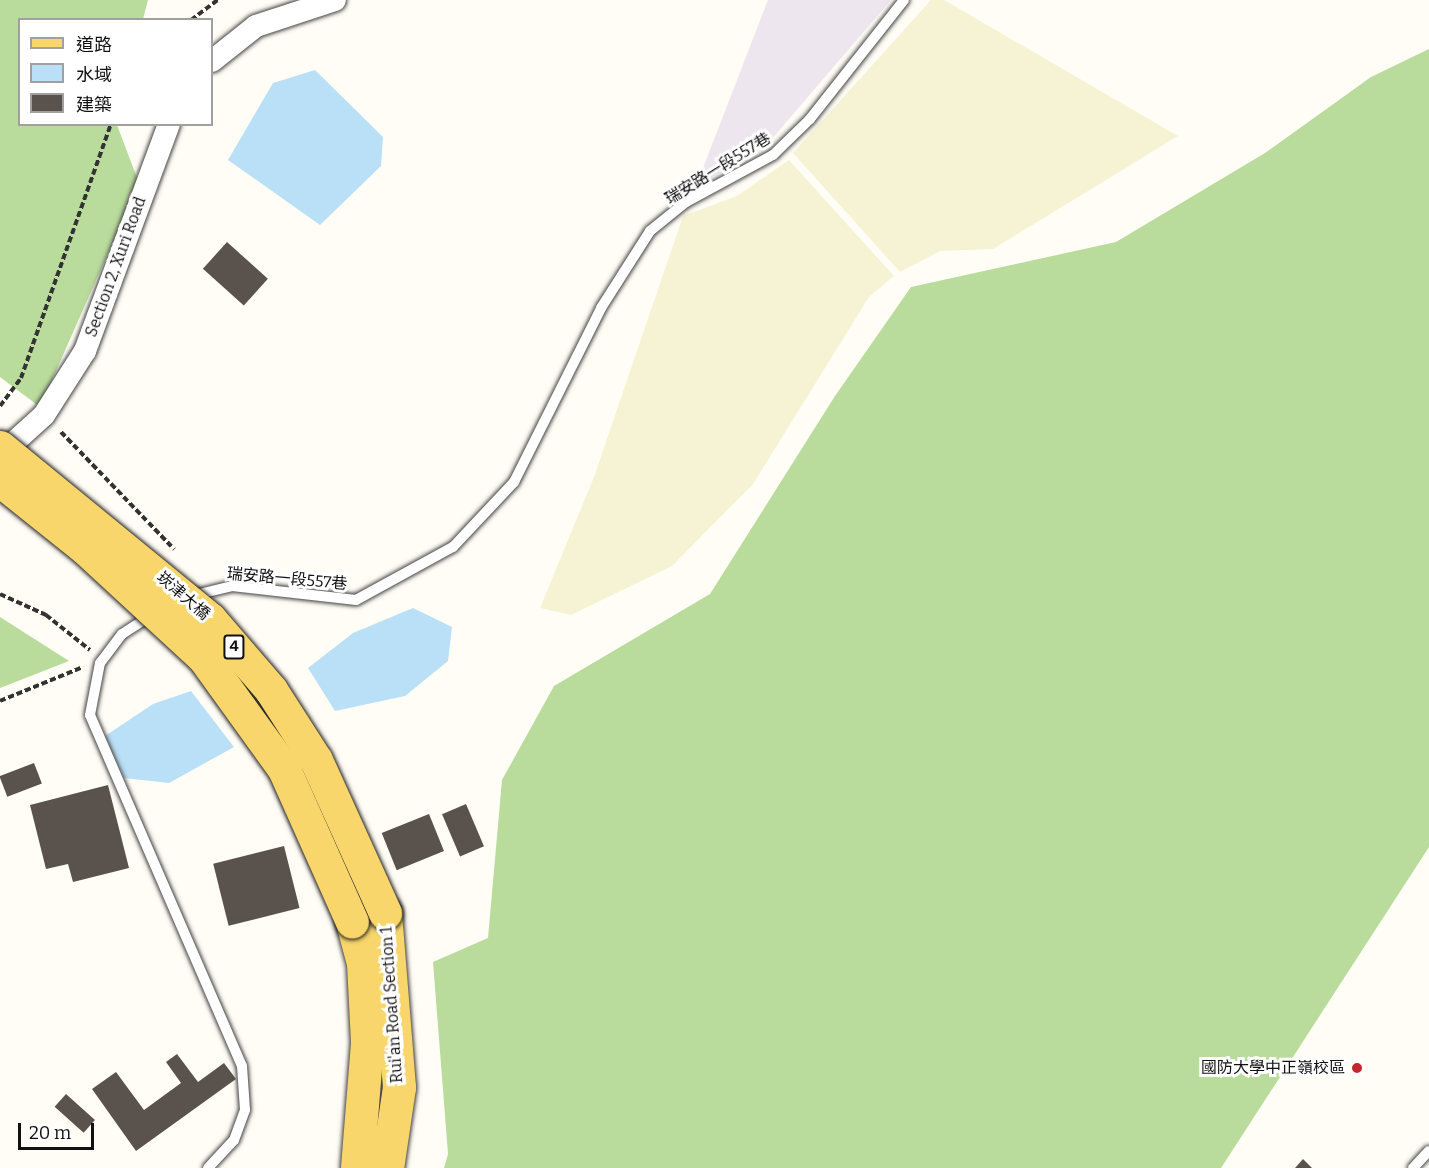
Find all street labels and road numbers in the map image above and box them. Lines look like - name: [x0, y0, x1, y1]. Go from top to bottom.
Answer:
- street label: 瑞安路一段557巷: [662, 129, 774, 209]
- street label: Section 2, Xuri Road: [82, 194, 150, 340]
- street label: 瑞安路一段557巷: [226, 564, 348, 594]
- street label: 崁津大橋: [153, 568, 213, 624]
- road number: 4: [222, 635, 246, 659]
- street label: Rui'an Road Section 1: [377, 926, 407, 1084]

